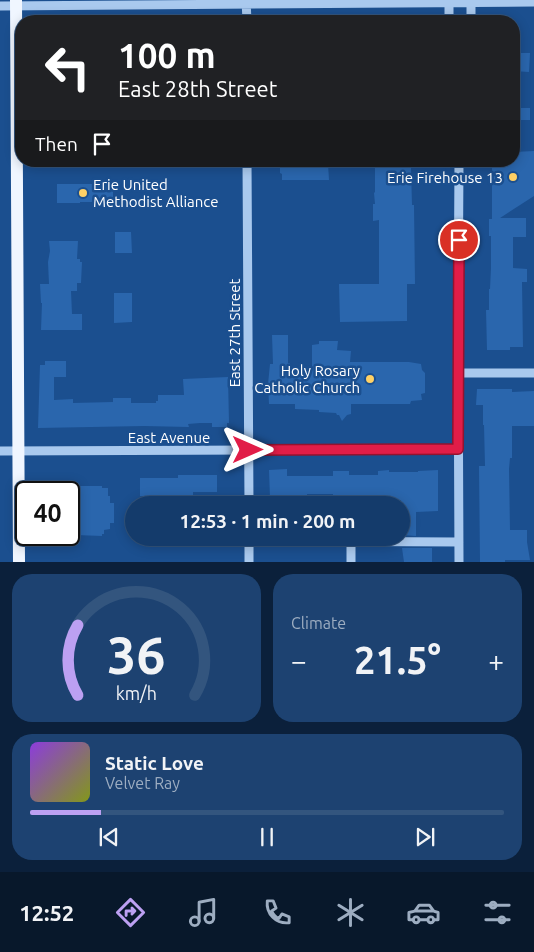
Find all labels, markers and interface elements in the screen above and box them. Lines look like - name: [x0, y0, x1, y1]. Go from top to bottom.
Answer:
- icon: left: [35, 35, 100, 100]
- text: 100 m: [118, 35, 216, 75]
- text: East 28th Street: [118, 76, 277, 101]
- icon: arrive: [88, 130, 116, 158]
- text: Then: [35, 133, 78, 155]
- place label: Erie Firehouse 13: [387, 169, 503, 186]
- marker: Erie Firehouse 13: [507, 171, 519, 183]
- place label: Erie United Methodist Alliance: [93, 176, 219, 210]
- marker: Erie United Methodist Alliance: [77, 187, 89, 199]
- pin: [438, 219, 480, 261]
- icon: arrive: [445, 226, 473, 254]
- street label: East 27th Street: [226, 279, 243, 387]
- place label: Holy Rosary Catholic Church: [254, 362, 360, 396]
- marker: Holy Rosary Catholic Church: [364, 373, 376, 385]
- position arrow: [221, 423, 273, 475]
- street label: East Avenue: [128, 429, 210, 446]
- speed limit sign: 40: [15, 481, 80, 546]
- text: 12:53 · 1 min · 200 m: [180, 510, 355, 532]
- text: Climate: [291, 614, 346, 632]
- text: 36: [107, 626, 166, 684]
- text: 21.5°: [354, 639, 441, 681]
- text: −: [291, 645, 307, 676]
- text: +: [488, 645, 504, 676]
- text: km/h: [116, 683, 157, 703]
- text: Static Love: [105, 752, 204, 774]
- text: Velvet Ray: [105, 774, 180, 792]
- icon: previous: [95, 823, 123, 851]
- icon: pause: [253, 823, 281, 851]
- icon: next: [411, 823, 439, 851]
- icon: directions: [113, 895, 148, 930]
- icon: music: [186, 895, 221, 930]
- icon: phone: [260, 895, 295, 930]
- icon: climate: [333, 895, 368, 930]
- icon: car: [406, 895, 441, 930]
- icon: filters: [480, 895, 515, 930]
- text: 12:52: [19, 900, 74, 925]

